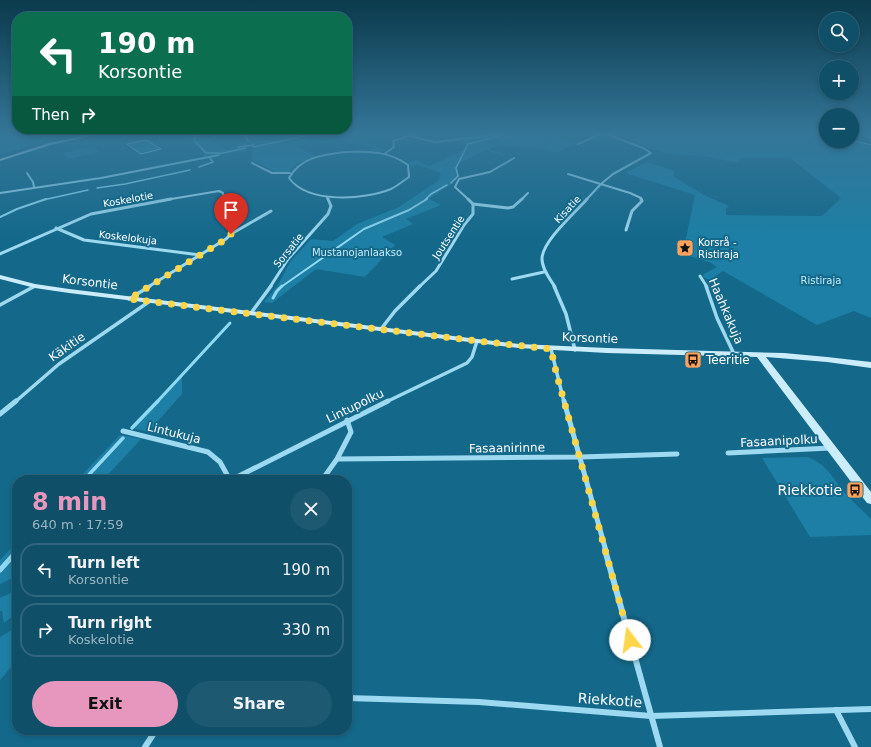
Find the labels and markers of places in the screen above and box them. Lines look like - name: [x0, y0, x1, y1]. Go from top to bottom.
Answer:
- pin: [214, 193, 248, 234]
- place label: Korsrå - Ristiraja: [698, 236, 739, 260]
- place icon: Korsrå - Ristiraja: [675, 238, 695, 258]
- bus stop icon: Teeritie: [683, 350, 703, 370]
- place label: Teeritie: [705, 353, 750, 367]
- bus stop icon: Riekkotie: [845, 480, 865, 500]
- place label: Riekkotie: [777, 482, 842, 498]

